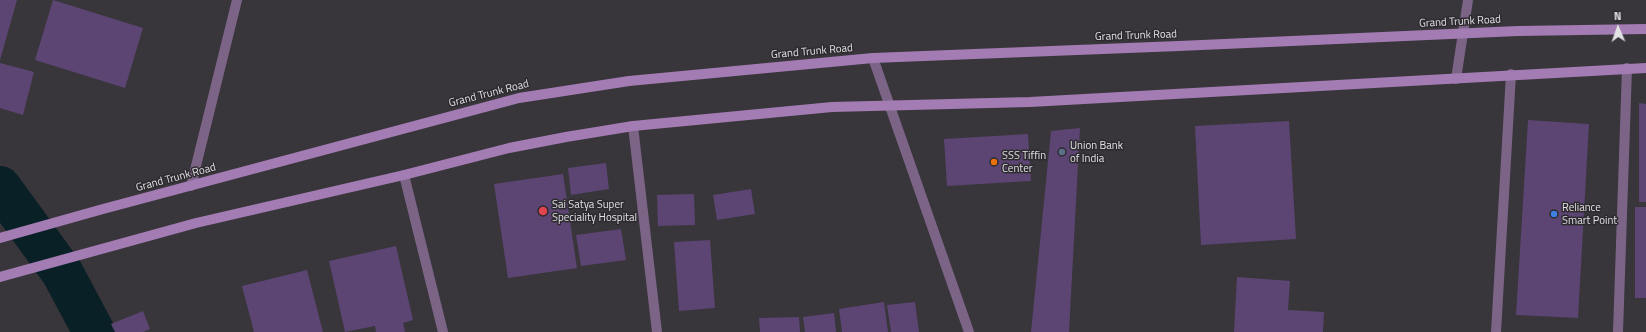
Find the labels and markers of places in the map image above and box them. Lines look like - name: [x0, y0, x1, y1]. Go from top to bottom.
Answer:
- place label: Union Bank of India: [1070, 139, 1123, 165]
- marker: Union Bank of India: [1057, 147, 1067, 157]
- place label: SSS Tiffin Center: [1002, 149, 1046, 175]
- marker: SSS Tiffin Center: [989, 157, 999, 167]
- place label: Sai Satya Super Speciality Hospital: [552, 198, 637, 224]
- place label: Reliance Smart Point: [1562, 201, 1617, 227]
- marker: Sai Satya Super Speciality Hospital: [537, 205, 549, 217]
- marker: Reliance Smart Point: [1549, 209, 1559, 219]

